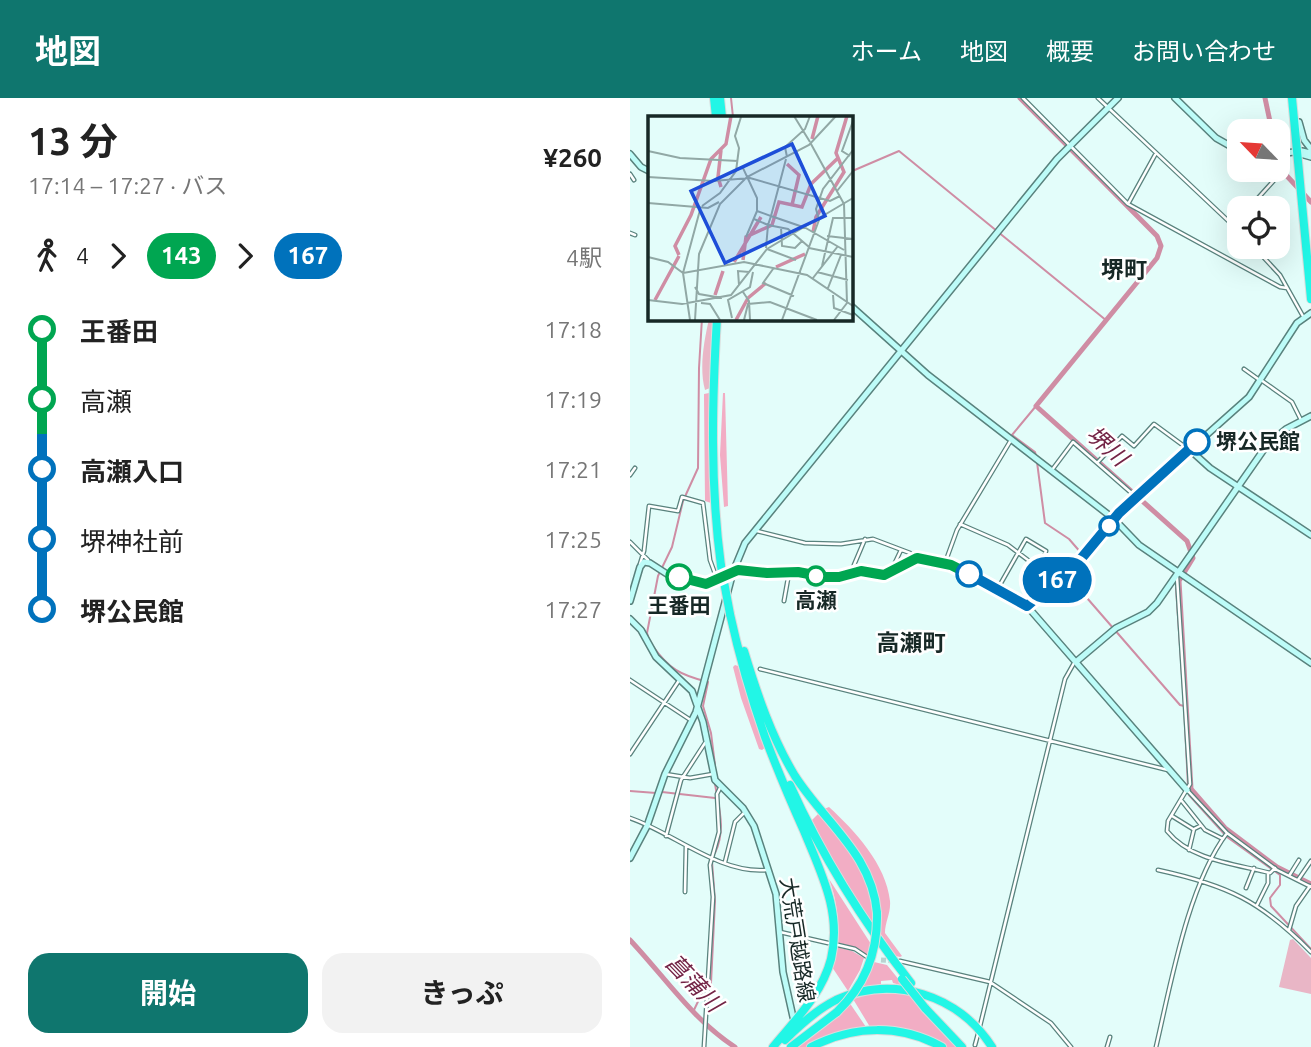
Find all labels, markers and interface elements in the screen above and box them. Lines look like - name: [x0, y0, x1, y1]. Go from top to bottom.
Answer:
- text: 地図: [35, 32, 101, 69]
- text: ホーム: [851, 38, 922, 65]
- text: 地図: [960, 38, 1008, 65]
- text: 概要: [1046, 38, 1094, 65]
- text: お問い合わせ: [1132, 38, 1276, 65]
- inset map: [648, 116, 852, 320]
- north arrow: [1227, 119, 1290, 182]
- map controls: [1227, 119, 1290, 259]
- text: 13 分: [28, 120, 118, 162]
- text: ¥260: [543, 143, 602, 172]
- text: 17:14 – 17:27 · バス: [28, 173, 227, 198]
- button: locate: [1227, 196, 1290, 259]
- icon: walk: [28, 237, 66, 275]
- icon: forward: [99, 237, 137, 275]
- icon: forward: [226, 237, 264, 275]
- text: 143: [161, 242, 202, 269]
- text: 167: [288, 242, 328, 269]
- text: 4: [76, 243, 89, 268]
- text: 4駅: [566, 245, 602, 270]
- district label: 堺町: [1101, 257, 1147, 282]
- text: 王番田: [80, 317, 158, 346]
- text: 17:18: [544, 317, 602, 342]
- text: 高瀬: [80, 387, 132, 416]
- text: 17:19: [544, 387, 602, 412]
- water label: 堺川: [1082, 421, 1135, 472]
- marker: 堺公民館: [1184, 429, 1210, 455]
- place label: 堺公民館: [1216, 429, 1300, 453]
- text: 高瀬入口: [80, 457, 184, 486]
- text: 17:21: [544, 457, 602, 482]
- unlabelled marker: [1099, 516, 1119, 536]
- text: 堺神社前: [80, 527, 184, 556]
- text: 17:25: [544, 527, 602, 552]
- line badge: 167: [1017, 557, 1097, 603]
- unlabelled marker: [956, 561, 982, 587]
- marker: 王番田: [666, 564, 692, 590]
- marker: 高瀬: [806, 566, 826, 586]
- text: 167: [1037, 566, 1077, 593]
- place label: 高瀬: [795, 588, 837, 612]
- place label: 王番田: [648, 593, 711, 617]
- text: 堺公民館: [80, 597, 184, 626]
- text: 17:27: [544, 597, 602, 622]
- district label: 高瀬町: [877, 630, 946, 655]
- street label: 大荒戸越路線: [776, 876, 820, 1004]
- water label: 菖蒲川: [661, 949, 729, 1018]
- button: 開始: [28, 953, 308, 1033]
- button: きっぷ: [322, 953, 602, 1033]

